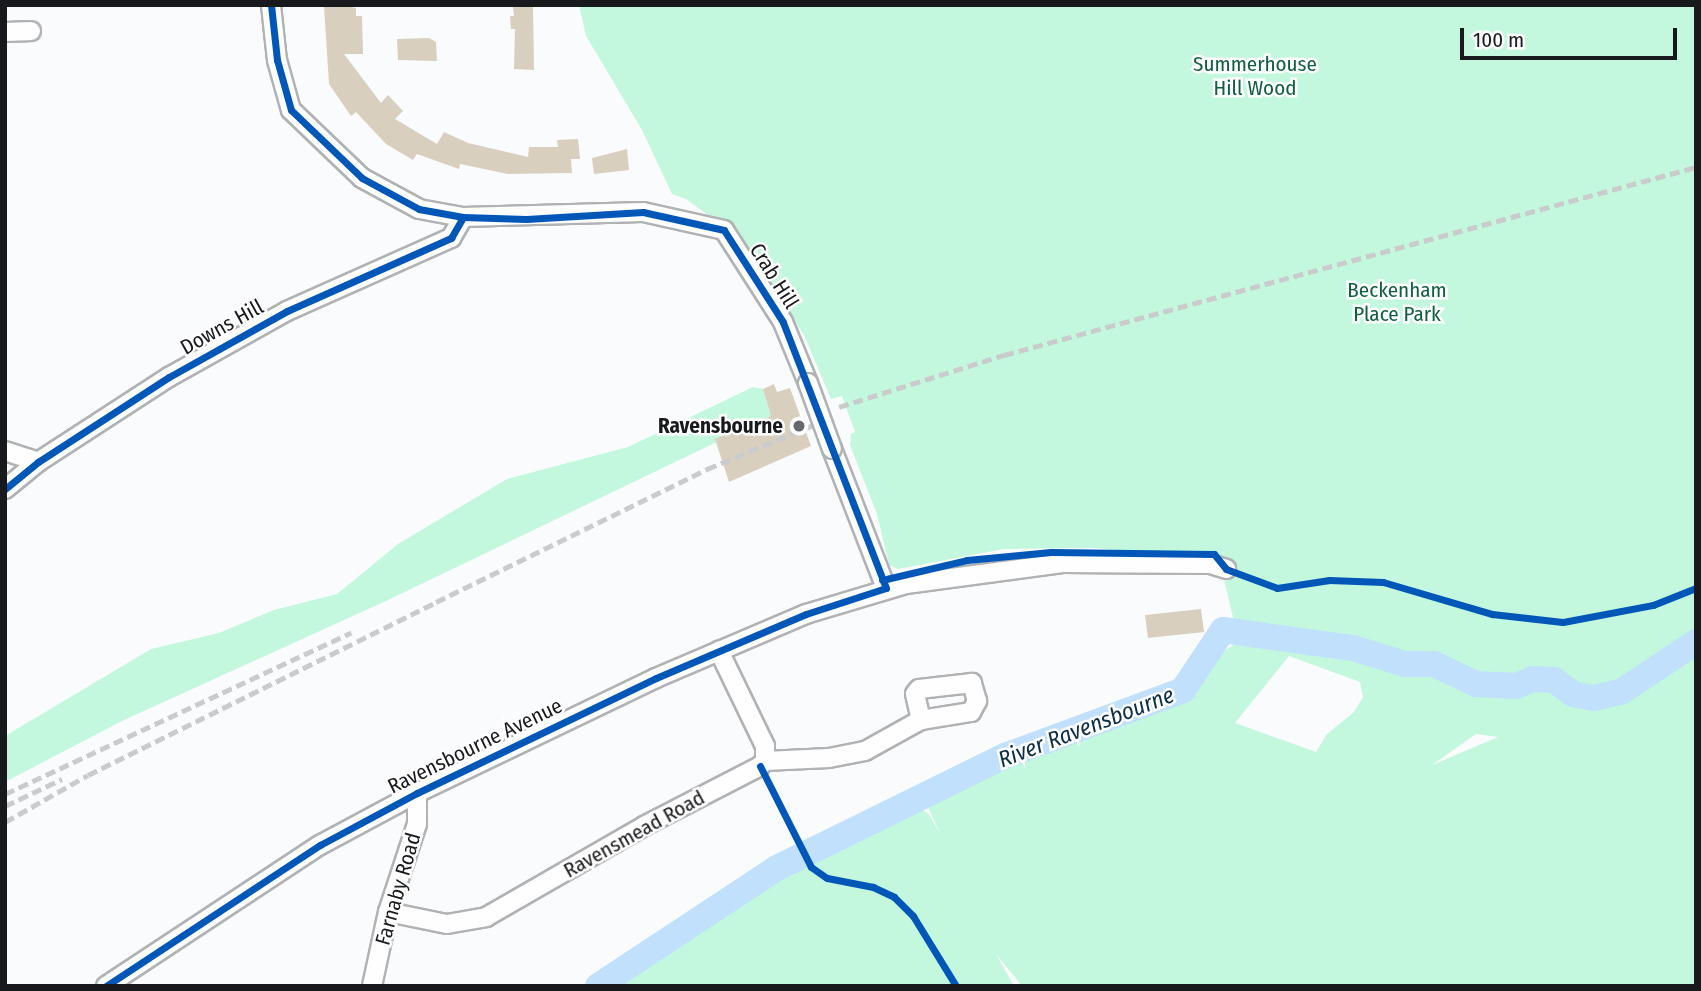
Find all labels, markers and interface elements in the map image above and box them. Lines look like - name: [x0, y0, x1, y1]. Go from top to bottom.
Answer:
- scale bar: [1463, 14, 1680, 58]
- text: 100 m: [1473, 27, 1524, 53]
- park label: Summerhouse Hill Wood: [1193, 51, 1317, 101]
- street label: Crab Hill: [744, 239, 804, 313]
- park label: Beckenham Place Park: [1347, 277, 1447, 327]
- street label: Downs Hill: [176, 294, 268, 360]
- place label: Ravensbourne: [658, 413, 783, 439]
- marker: Ravensbourne: [789, 416, 809, 436]
- water label: River Ravensbourne: [994, 681, 1178, 773]
- street label: Ravensbourne Avenue: [384, 693, 566, 799]
- street label: Ravensmead Road: [559, 785, 709, 883]
- street label: Farnaby Road: [370, 830, 426, 948]

